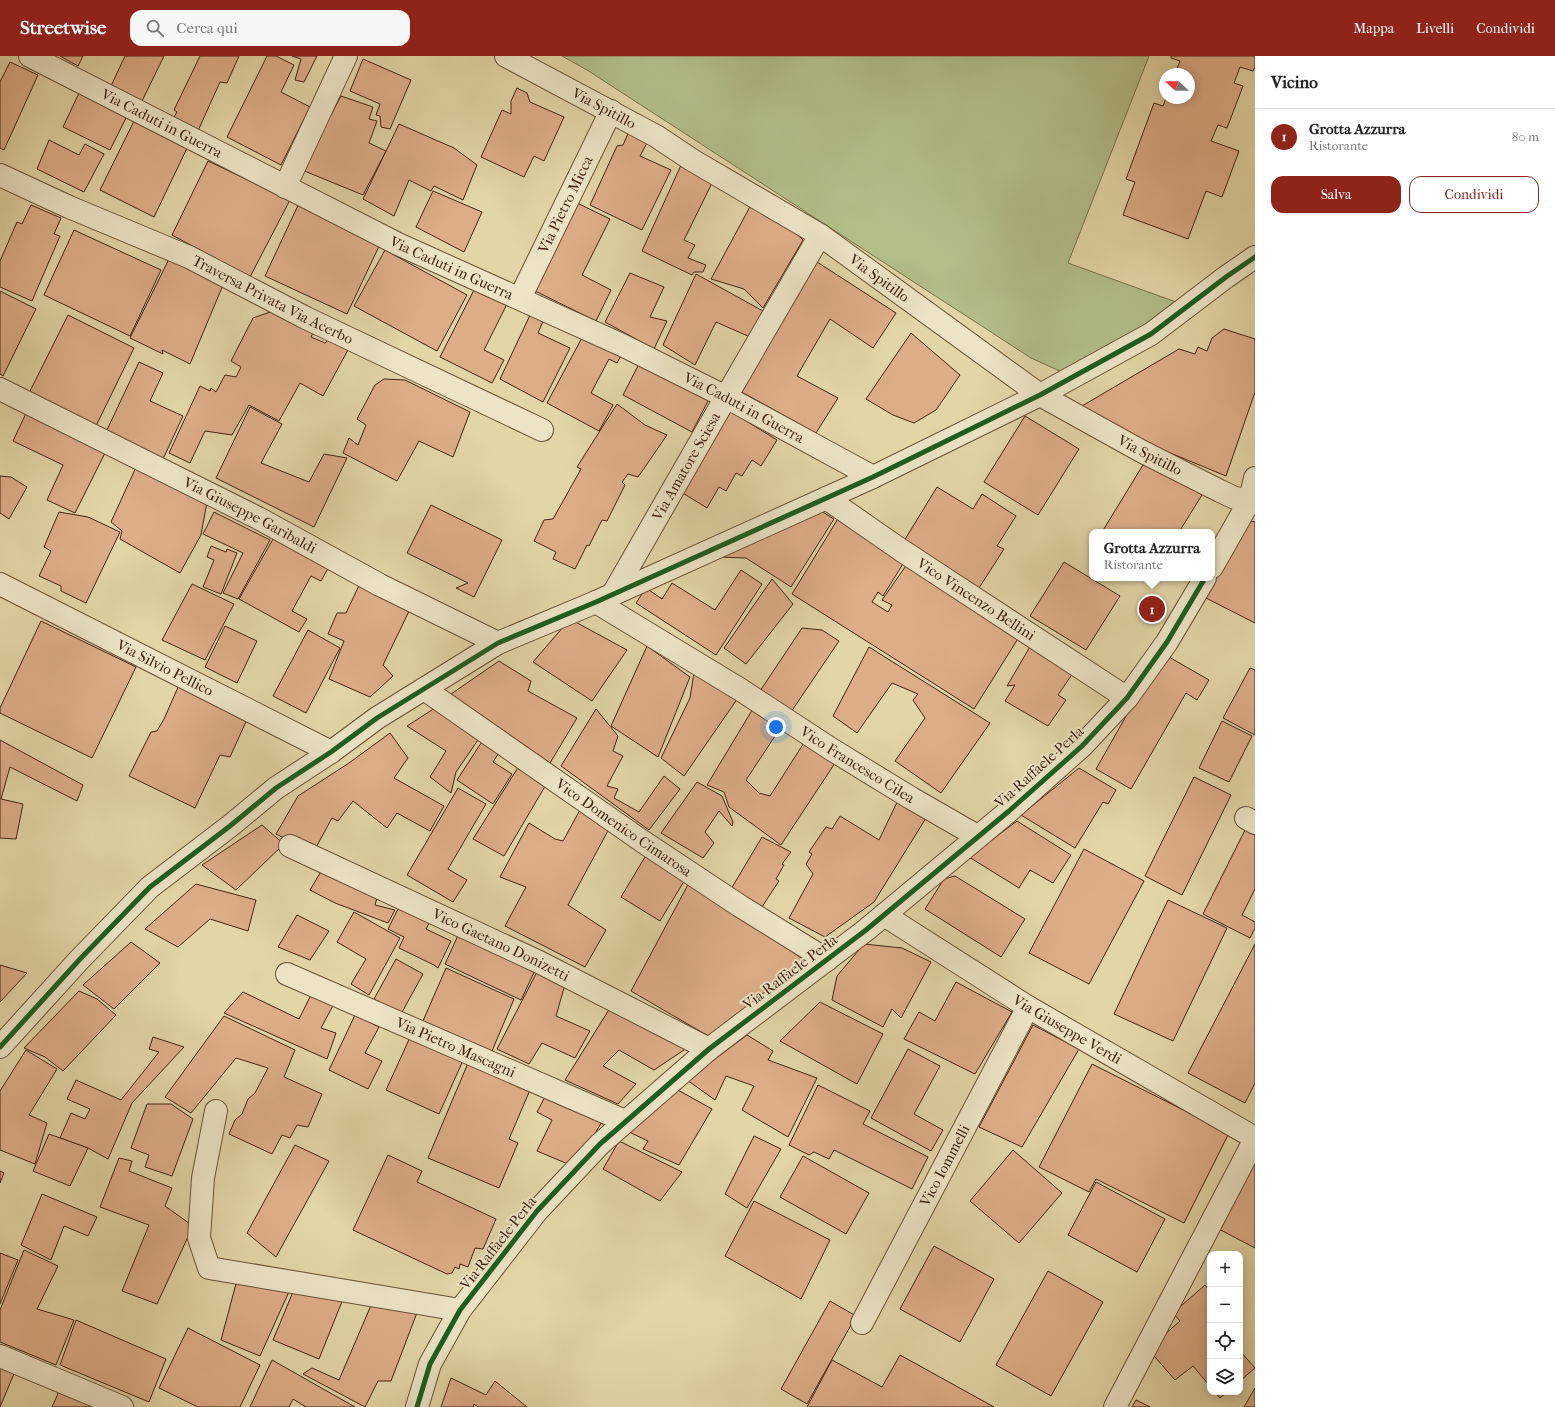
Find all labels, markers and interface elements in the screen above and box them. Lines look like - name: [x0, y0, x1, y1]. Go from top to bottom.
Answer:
- search box: [130, 10, 410, 46]
- text: Streetwise: [20, 17, 106, 39]
- icon: search: [144, 17, 166, 39]
- text: Cerca qui: [176, 19, 238, 37]
- text: Mappa: [1353, 20, 1394, 37]
- text: Livelli: [1416, 20, 1454, 37]
- text: Condividi: [1476, 20, 1535, 37]
- north arrow: [1159, 68, 1195, 104]
- text: Vicino: [1271, 72, 1318, 92]
- street label: Via Spitillo: [568, 83, 639, 133]
- street label: Via Caduti in Guerra: [97, 84, 226, 162]
- text: Grotta Azzurra: [1309, 120, 1405, 138]
- text: 1: [1282, 129, 1286, 144]
- text: 80 m: [1512, 129, 1539, 144]
- text: Ristorante: [1309, 138, 1368, 153]
- street label: Via Pietro Micca: [534, 152, 597, 257]
- button: Salva: [1271, 176, 1401, 213]
- button: Condividi: [1409, 176, 1539, 213]
- street label: Via Caduti in Guerra: [386, 232, 517, 304]
- street label: Via Spitillo: [845, 250, 913, 306]
- street label: Traversa Privata Via Acerbo: [189, 251, 356, 348]
- street label: Via Caduti in Guerra: [680, 368, 808, 447]
- street label: Via Amatore Sciesa: [648, 408, 725, 525]
- street label: Via Spitillo: [1114, 430, 1185, 479]
- street label: Via Giuseppe Garibaldi: [180, 473, 320, 558]
- popup: [1089, 529, 1215, 581]
- text: Grotta Azzurra: [1104, 539, 1200, 557]
- street label: Vico Vincenzo Bellini: [913, 553, 1039, 645]
- text: Ristorante: [1104, 557, 1163, 572]
- pin: 1: [1139, 594, 1165, 624]
- street label: Via Silvio Pellico: [113, 635, 217, 700]
- your location: [766, 717, 786, 737]
- street label: Vico Francesco Cilea: [796, 722, 919, 808]
- street label: Via Raffaele Perla: [990, 722, 1088, 812]
- street label: Vico Domenico Cimarosa: [551, 774, 696, 881]
- street label: Vico Gaetano Donizetti: [429, 904, 573, 985]
- street label: Via Raffaele Perla: [738, 930, 842, 1014]
- street label: Via Giuseppe Verdi: [1009, 990, 1125, 1068]
- street label: Via Pietro Mascagni: [392, 1013, 519, 1082]
- street label: Vico Iommelli: [915, 1121, 974, 1210]
- street label: Via Raffaele Perla: [455, 1192, 541, 1294]
- map controls: [1207, 1251, 1243, 1395]
- button: +: [1207, 1251, 1243, 1287]
- button: −: [1207, 1287, 1243, 1323]
- button: locate: [1207, 1323, 1243, 1359]
- button: layers: [1207, 1359, 1243, 1395]

